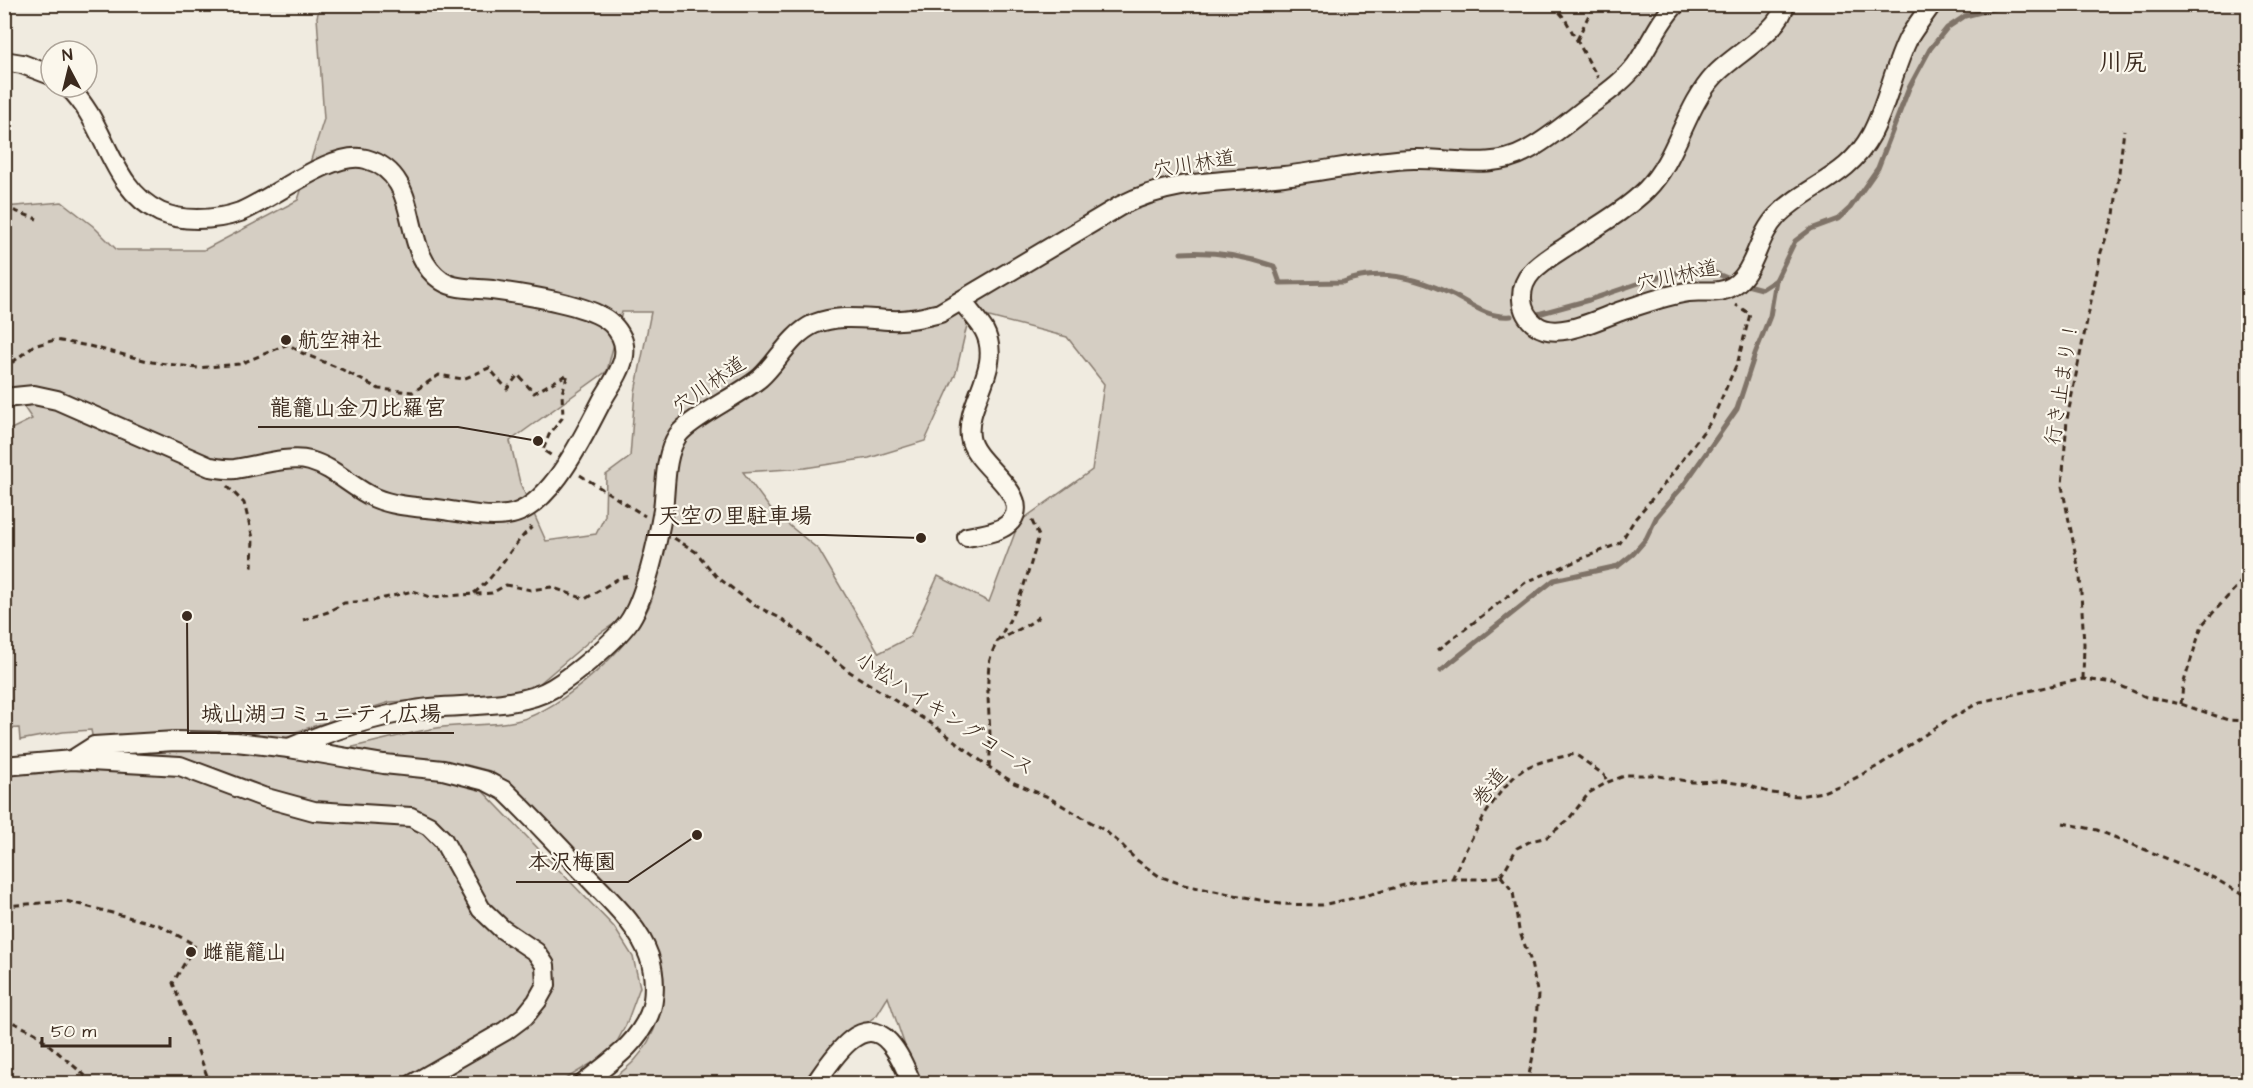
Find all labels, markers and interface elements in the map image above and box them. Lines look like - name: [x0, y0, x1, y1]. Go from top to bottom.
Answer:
- north arrow: [39, 39, 99, 99]
- text: N: [61, 44, 74, 67]
- district label: 川尻: [2099, 46, 2147, 80]
- street label: 穴川林道: [1150, 143, 1238, 185]
- street label: 穴川林道: [1633, 253, 1721, 299]
- street label: 行き止まり！: [2038, 319, 2086, 447]
- place label: 航空神社: [298, 326, 382, 355]
- marker: 航空神社: [279, 333, 293, 347]
- street label: 穴川林道: [666, 349, 752, 421]
- callout: 龍籠山金刀比羅宮: [258, 387, 458, 427]
- text: 龍籠山金刀比羅宮: [270, 393, 446, 424]
- callout: 天空の里駐車場: [646, 495, 824, 535]
- text: 天空の里駐車場: [658, 501, 812, 532]
- street label: 小松ハイキングコース: [850, 645, 1040, 783]
- callout: 城山湖コミュニティ広場: [188, 693, 454, 733]
- text: 城山湖コミュニティ広場: [201, 699, 441, 730]
- street label: 巻道: [1466, 762, 1514, 812]
- callout: 本沢梅園: [516, 842, 628, 882]
- text: 本沢梅園: [528, 847, 616, 878]
- place label: 雌龍籠山: [203, 938, 287, 967]
- marker: 雌龍籠山: [184, 945, 198, 959]
- scale bar: [42, 1010, 170, 1048]
- text: 50 m: [51, 1019, 96, 1044]

